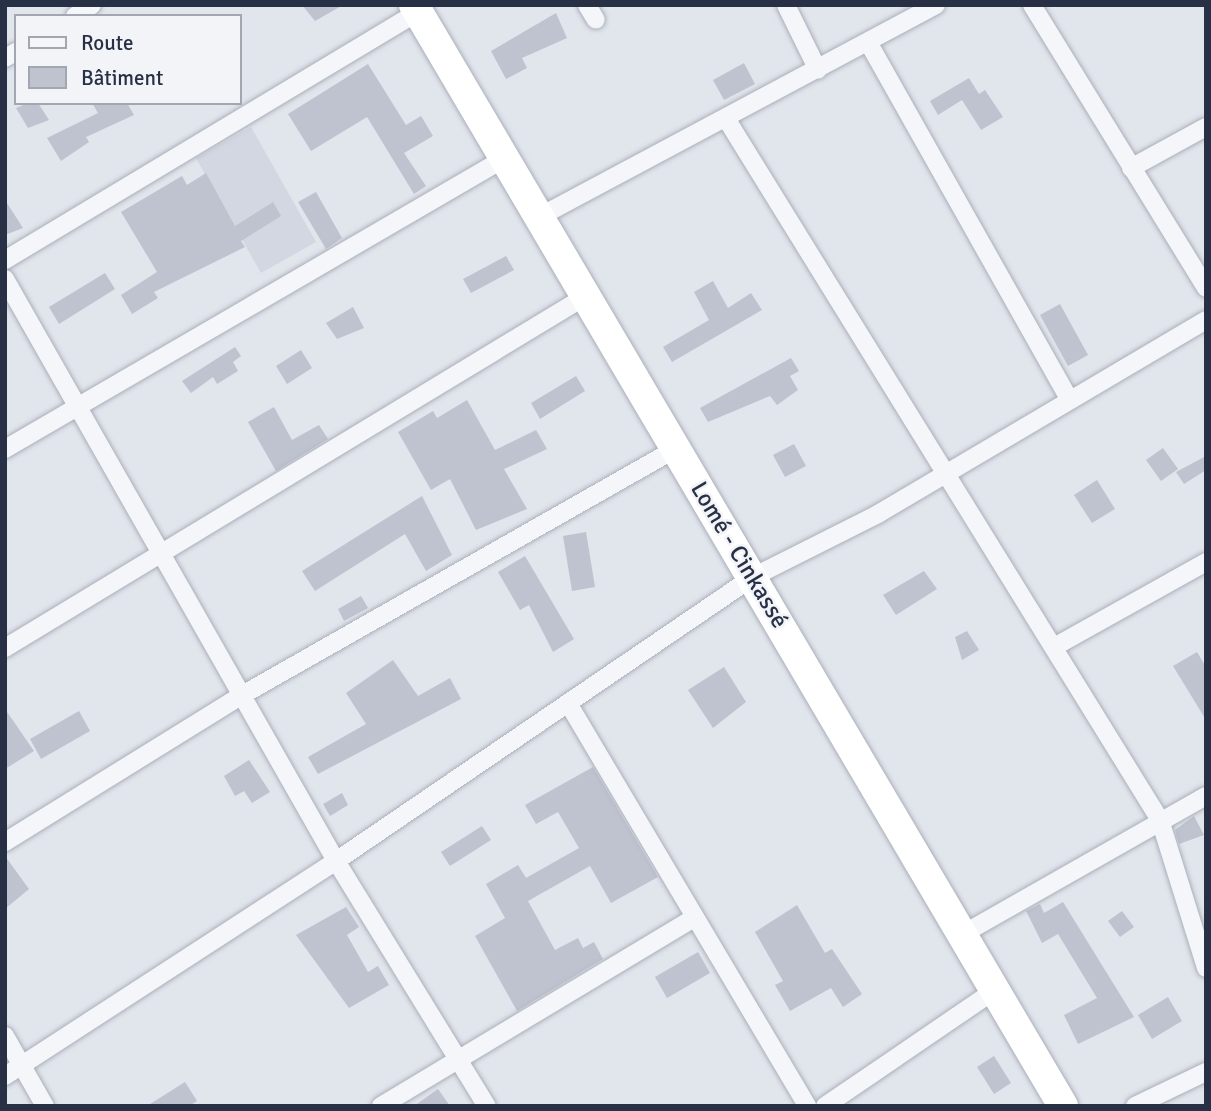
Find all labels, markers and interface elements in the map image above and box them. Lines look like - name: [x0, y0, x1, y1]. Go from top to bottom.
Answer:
- legend: [14, 14, 242, 105]
- text: Route: [81, 30, 133, 56]
- text: Bâtiment: [81, 65, 163, 91]
- street label: Lomé - Cinkassé: [684, 477, 794, 633]

